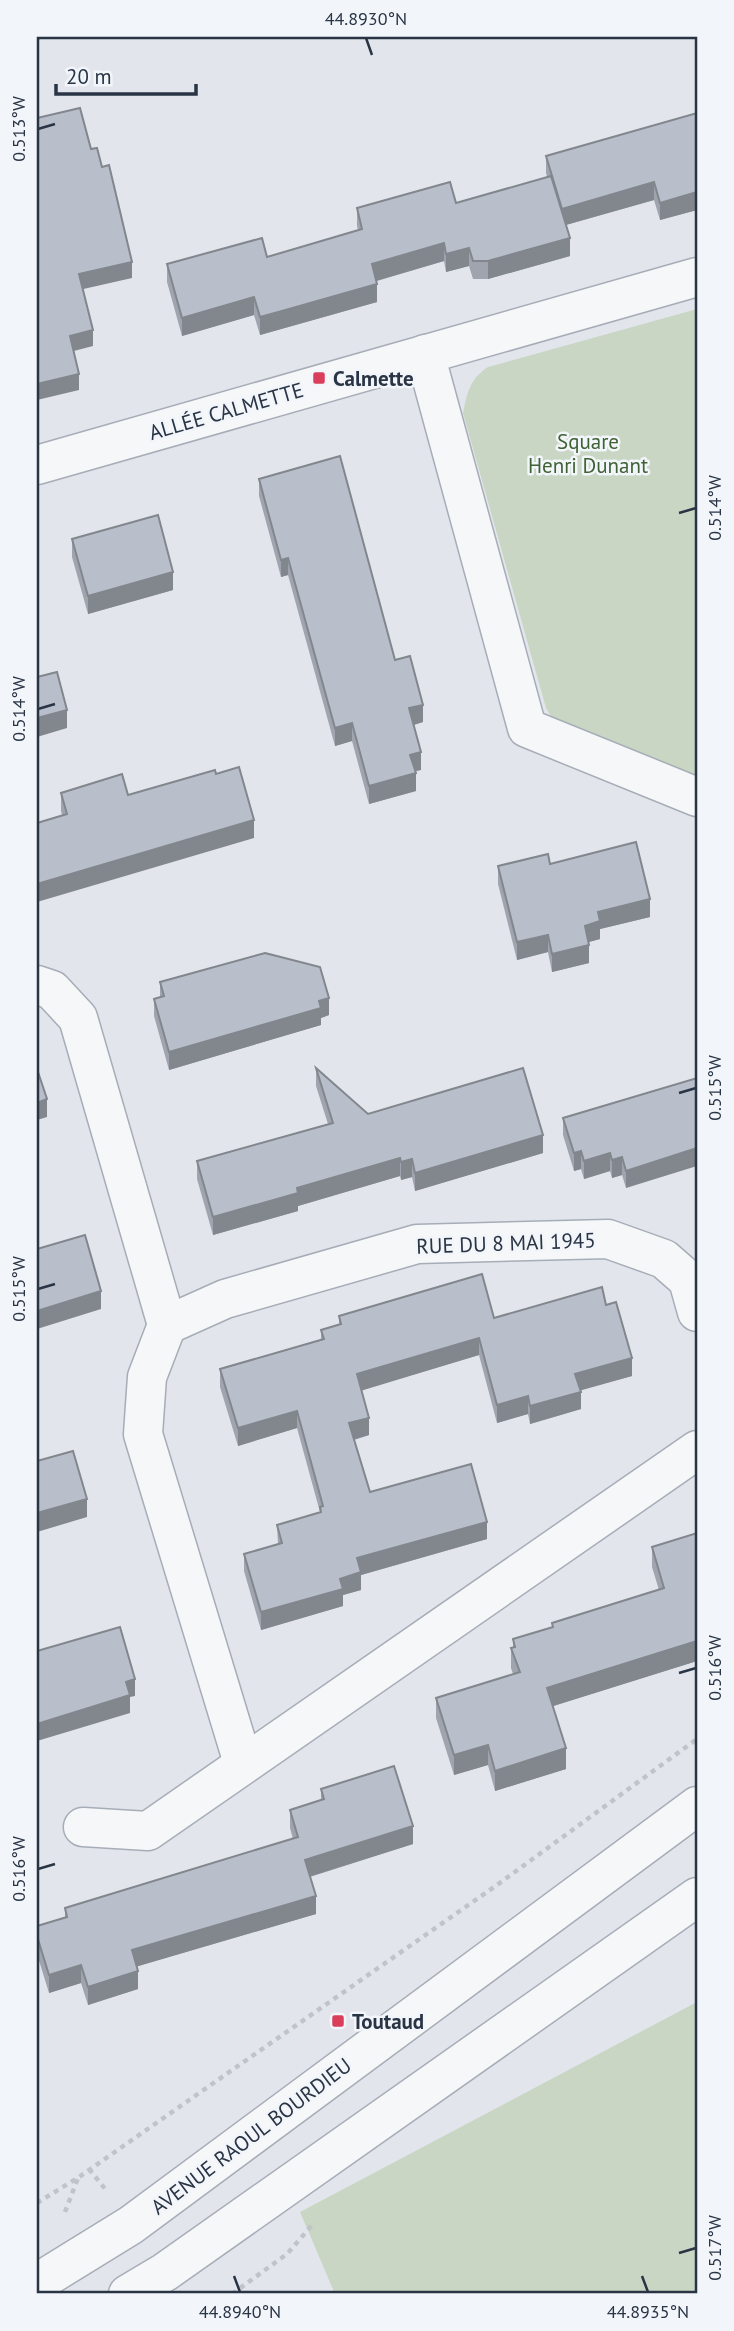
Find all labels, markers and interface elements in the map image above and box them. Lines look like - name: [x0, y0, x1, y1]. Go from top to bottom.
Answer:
- text: 44.8930°N: [325, 7, 407, 30]
- scale bar: [56, 52, 196, 96]
- text: 20 m: [66, 63, 112, 90]
- text: 0.513°W: [7, 96, 30, 162]
- place label: Calmette: [333, 365, 414, 392]
- marker: Calmette: [311, 370, 327, 386]
- street label: ALLÉE CALMETTE: [146, 376, 306, 446]
- park label: Square Henri Dunant: [528, 428, 648, 479]
- text: 0.514°W: [703, 475, 726, 541]
- text: 0.514°W: [7, 676, 30, 742]
- text: 0.515°W: [703, 1055, 726, 1121]
- street label: RUE DU 8 MAI 1945: [416, 1226, 596, 1260]
- text: 0.515°W: [7, 1256, 30, 1322]
- text: 0.516°W: [703, 1635, 726, 1701]
- text: 0.516°W: [7, 1836, 30, 1902]
- place label: Toutaud: [352, 2008, 424, 2035]
- marker: Toutaud: [330, 2013, 346, 2029]
- street label: AVENUE RAOUL BOURDIEU: [145, 2052, 357, 2220]
- text: 0.517°W: [703, 2215, 726, 2281]
- text: 44.8940°N: [199, 2300, 281, 2323]
- text: 44.8935°N: [607, 2300, 689, 2323]

